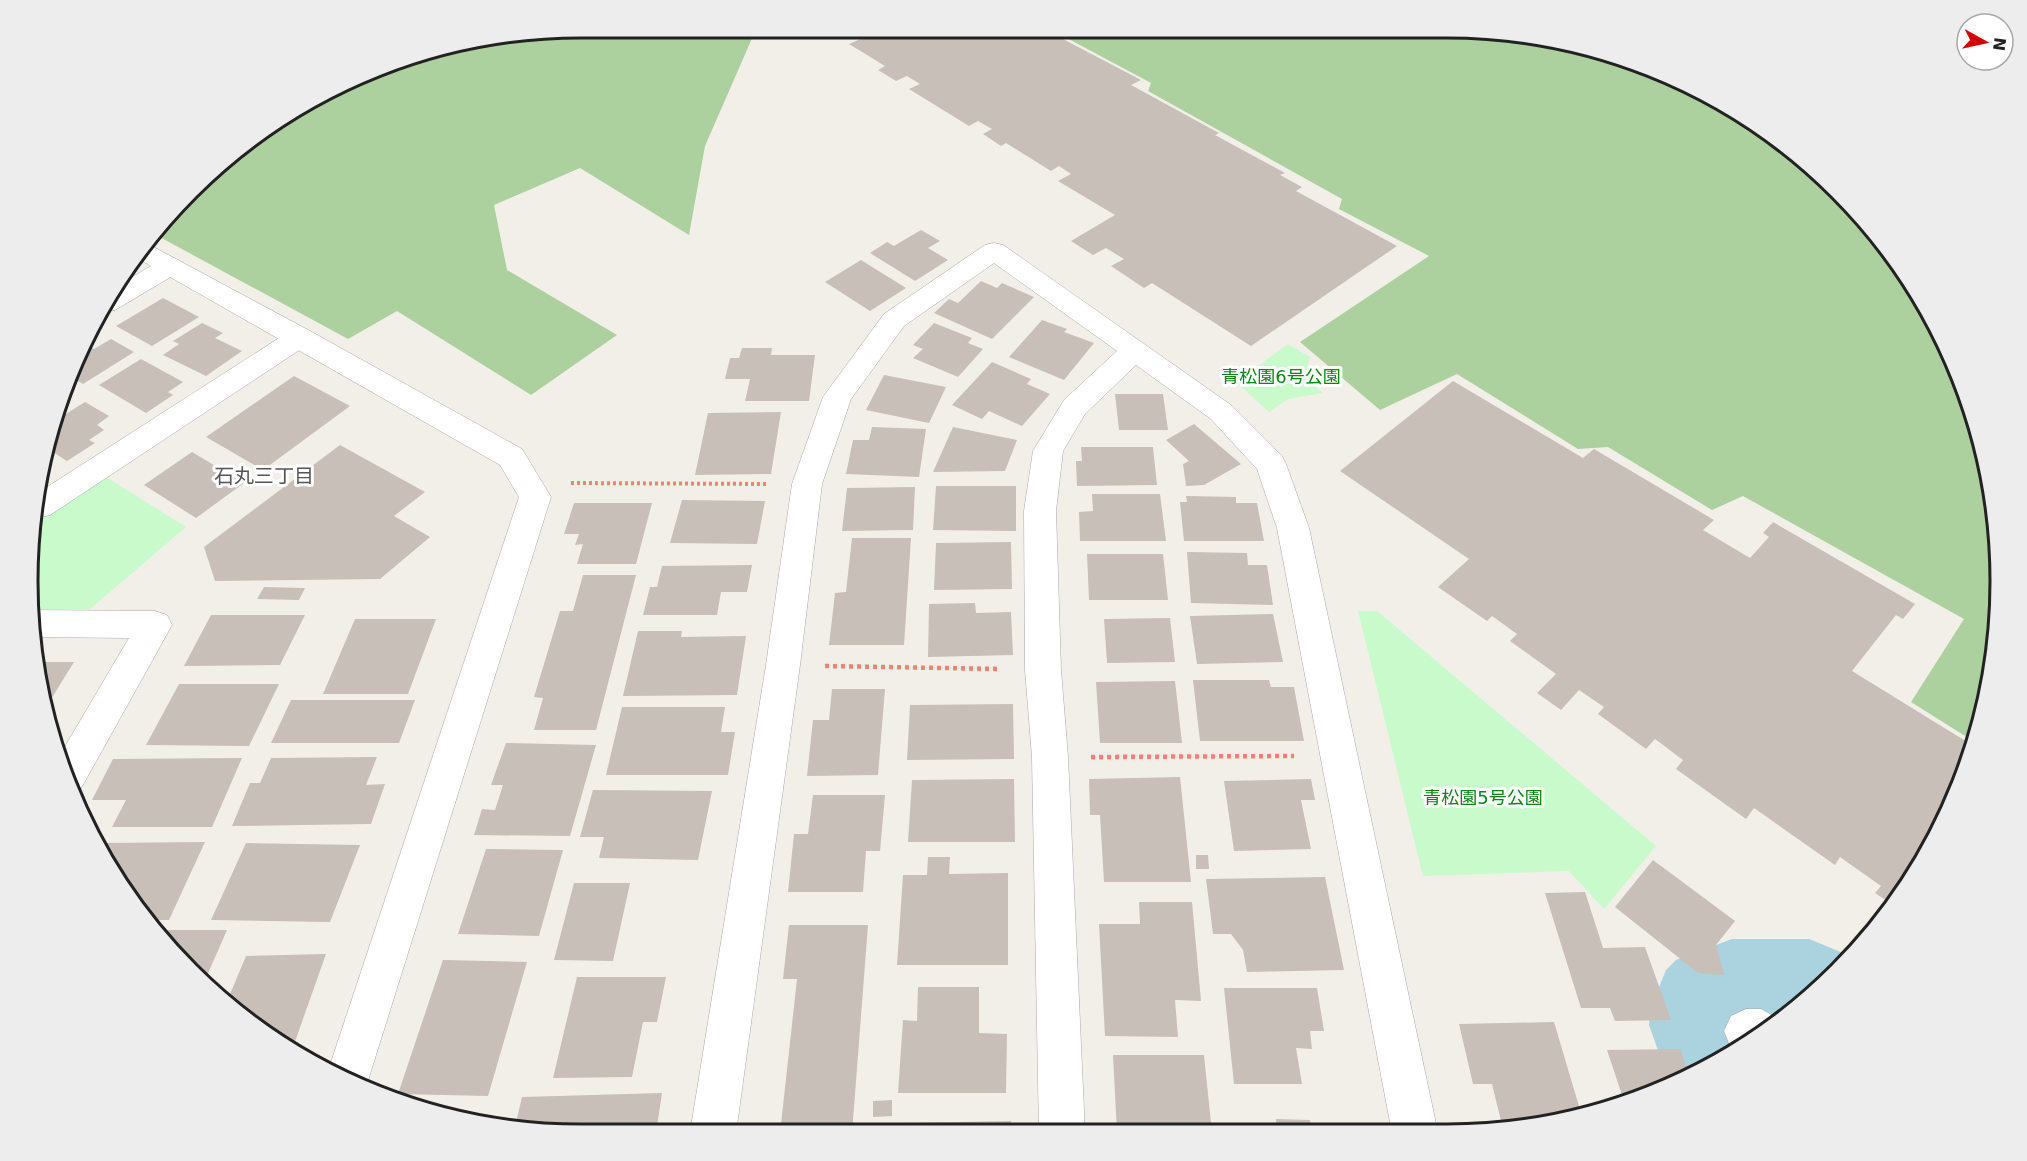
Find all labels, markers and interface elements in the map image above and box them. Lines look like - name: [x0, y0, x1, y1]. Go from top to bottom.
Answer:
- north arrow: [1955, 12, 2015, 72]
- text: N: [1989, 36, 2010, 52]
- park label: 青松園6号公園: [1221, 366, 1341, 387]
- district label: 石丸三丁目: [214, 464, 314, 488]
- park label: 青松園5号公園: [1423, 787, 1543, 808]

